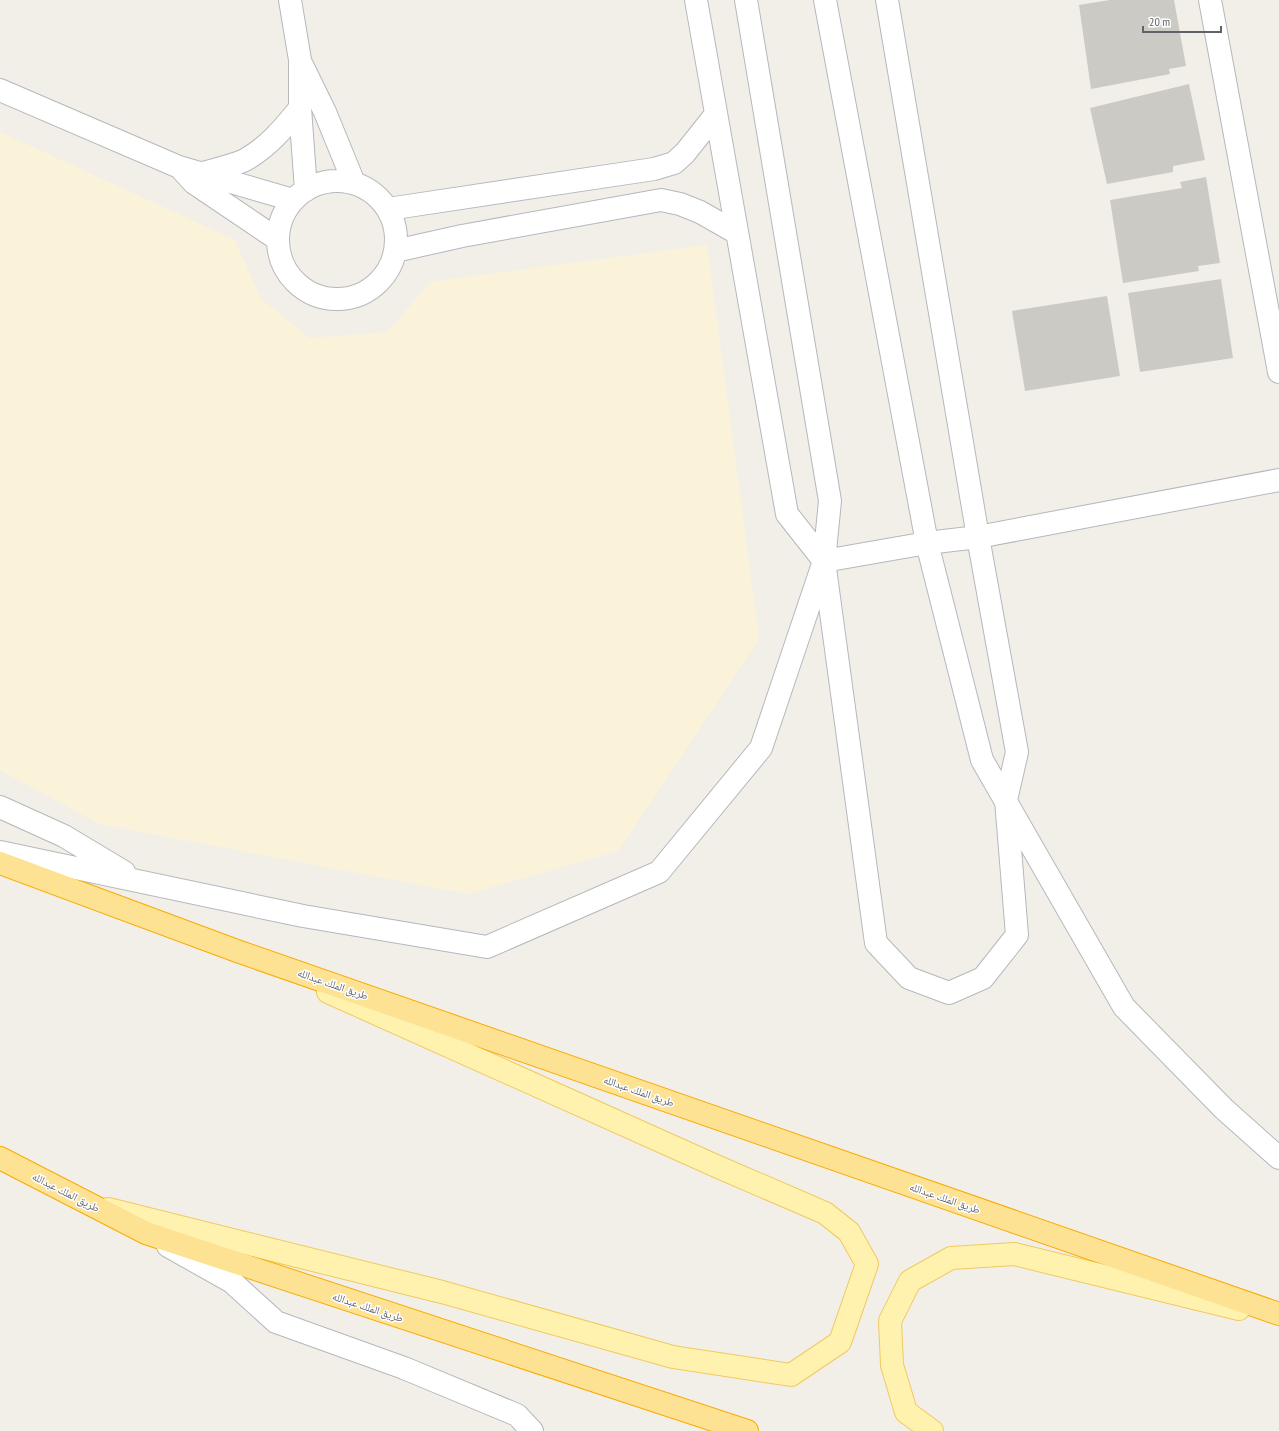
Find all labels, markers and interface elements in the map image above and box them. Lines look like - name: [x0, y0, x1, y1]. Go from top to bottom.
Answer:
- scale bar: [1143, 8, 1221, 34]
- text: 20 m: [1149, 14, 1170, 29]
- street label: طريق الملك عبدالله: [296, 965, 370, 1003]
- street label: طريق الملك عبدالله: [602, 1072, 676, 1110]
- street label: طريق الملك عبدالله: [30, 1169, 102, 1215]
- street label: طريق الملك عبدالله: [908, 1179, 982, 1217]
- street label: طريق الملك عبدالله: [331, 1289, 405, 1325]

